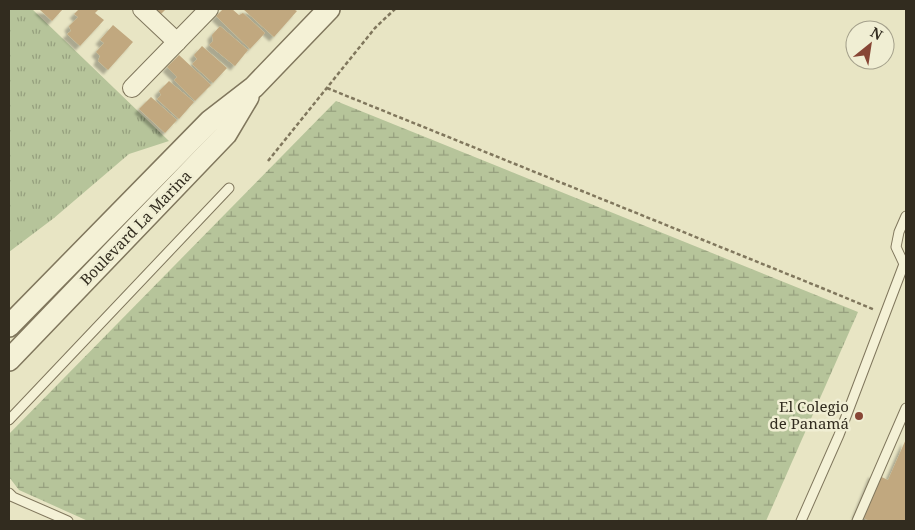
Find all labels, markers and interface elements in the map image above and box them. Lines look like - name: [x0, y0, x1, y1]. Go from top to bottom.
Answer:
- north arrow: [845, 20, 895, 70]
- text: N: [867, 22, 886, 44]
- street label: Boulevard La Marina: [75, 166, 195, 289]
- place label: El Colegio de Panamá: [770, 396, 849, 433]
- marker: El Colegio de Panamá: [853, 410, 865, 422]

